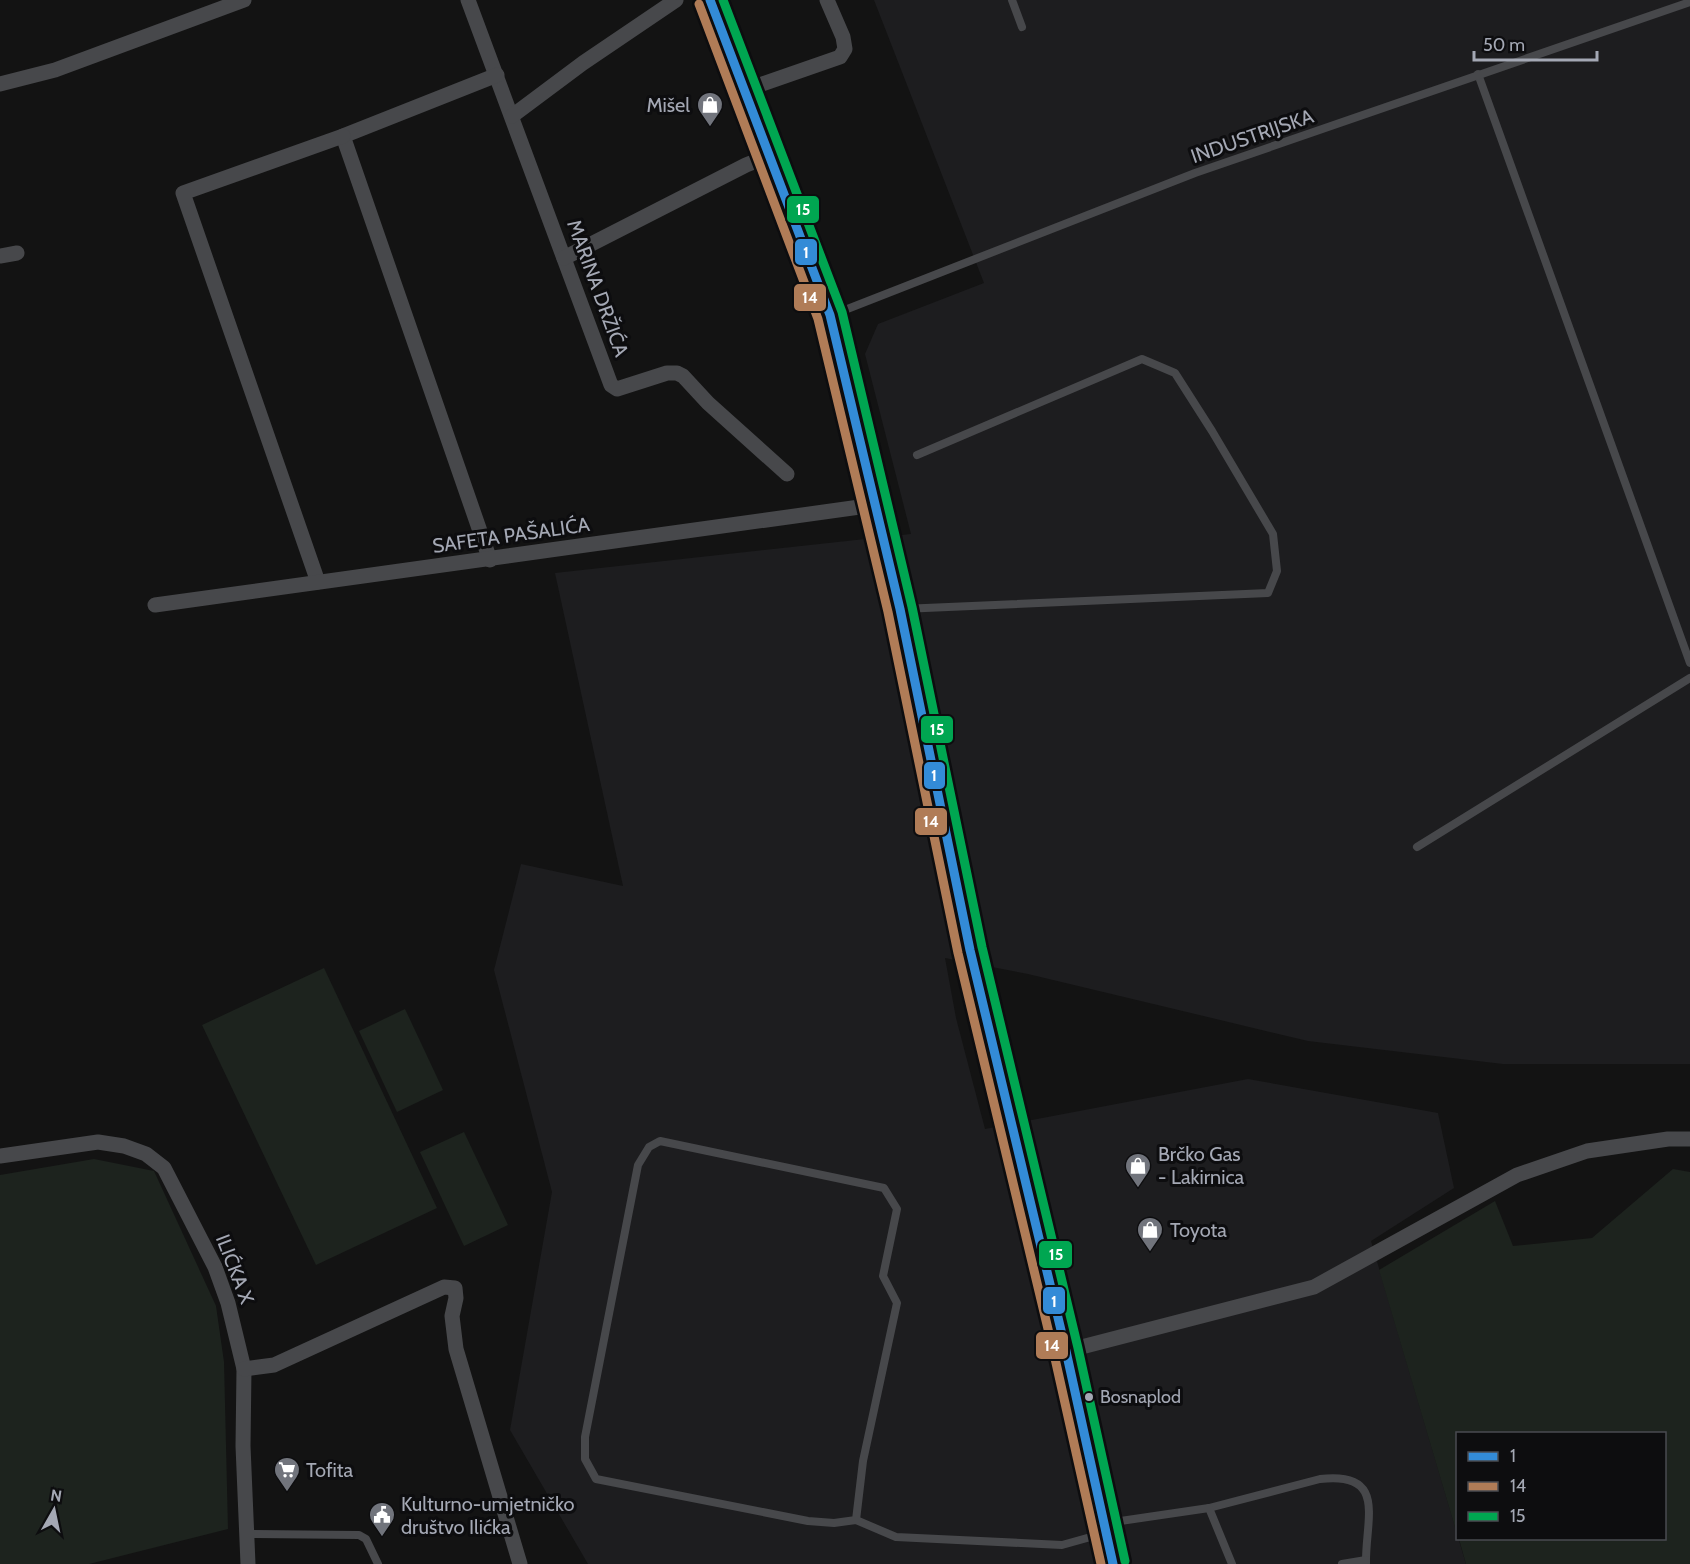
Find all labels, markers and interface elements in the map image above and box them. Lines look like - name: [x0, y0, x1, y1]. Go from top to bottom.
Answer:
- scale bar: [1474, 24, 1597, 62]
- text: 50 m: [1483, 34, 1525, 56]
- shop icon: Mišel: [695, 90, 725, 128]
- place label: Mišel: [646, 93, 690, 117]
- street label: INDUSTRIJSKA: [1188, 104, 1317, 168]
- line badge: 15: [786, 195, 820, 224]
- text: 15: [796, 200, 810, 219]
- street label: MARINA DRŽIĆA: [562, 216, 634, 360]
- line badge: 1: [794, 238, 818, 266]
- text: 1: [803, 243, 809, 262]
- line badge: 14: [793, 283, 827, 312]
- text: 14: [802, 288, 818, 307]
- street label: SAFETA PAŠALIĆA: [431, 512, 592, 558]
- line badge: 15: [920, 715, 954, 744]
- text: 15: [930, 720, 944, 739]
- line badge: 1: [923, 761, 946, 790]
- text: 1: [931, 766, 937, 785]
- line badge: 14: [914, 807, 948, 836]
- text: 14: [923, 812, 939, 831]
- place label: Brčko Gas - Lakirnica: [1158, 1142, 1245, 1189]
- shop icon: Brčko Gas - Lakirnica: [1123, 1151, 1153, 1189]
- shop icon: Toyota: [1135, 1215, 1165, 1253]
- place label: Toyota: [1170, 1218, 1227, 1242]
- street label: ILIĆKA X: [211, 1231, 259, 1307]
- line badge: 15: [1038, 1240, 1073, 1269]
- text: 15: [1049, 1245, 1063, 1264]
- line badge: 1: [1042, 1286, 1066, 1315]
- text: 1: [1051, 1292, 1057, 1311]
- line badge: 14: [1035, 1331, 1069, 1360]
- text: 14: [1044, 1336, 1060, 1355]
- place label: Bosnaplod: [1100, 1386, 1181, 1408]
- marker: Bosnaplod: [1083, 1391, 1095, 1403]
- legend: [1456, 1432, 1666, 1540]
- text: 1: [1510, 1445, 1516, 1467]
- supermarket icon: Tofita: [272, 1455, 302, 1493]
- place label: Tofita: [306, 1458, 354, 1482]
- text: 14: [1510, 1475, 1526, 1497]
- north arrow: [24, 1480, 84, 1540]
- text: N: [49, 1485, 63, 1506]
- place label: Kulturno-umjetničko društvo Ilićka: [401, 1492, 574, 1539]
- public building icon: Kulturno-umjetničko društvo Ilićka: [367, 1500, 397, 1538]
- text: 15: [1510, 1505, 1526, 1527]

